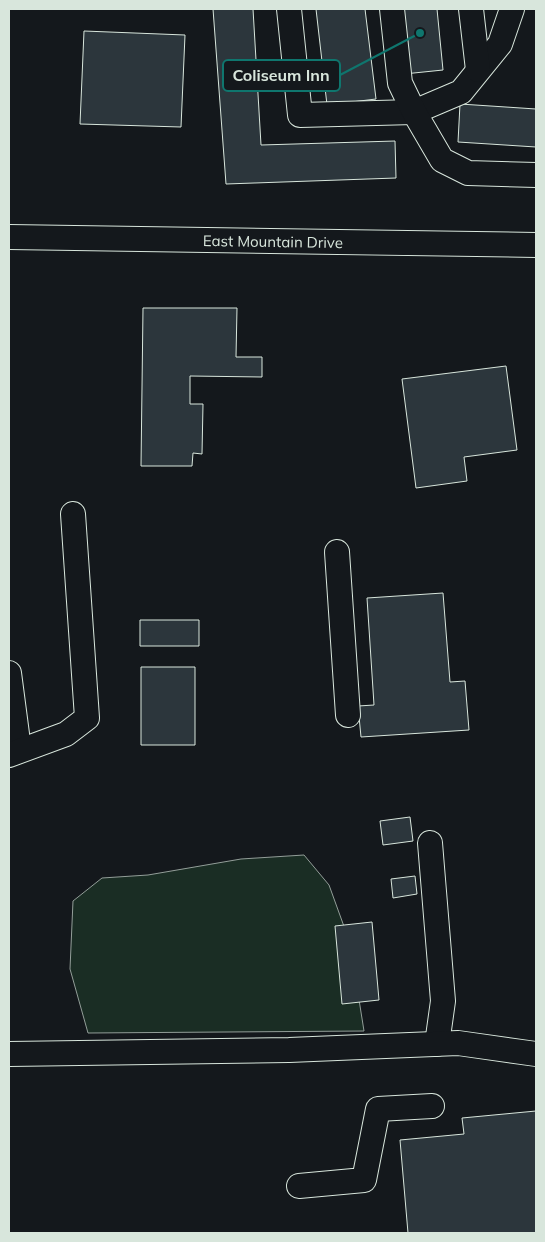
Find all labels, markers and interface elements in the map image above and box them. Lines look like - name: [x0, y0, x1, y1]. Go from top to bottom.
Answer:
- callout: Coliseum Inn: [223, 60, 340, 91]
- text: Coliseum Inn: [232, 65, 330, 85]
- street label: East Mountain Drive: [203, 230, 343, 252]

